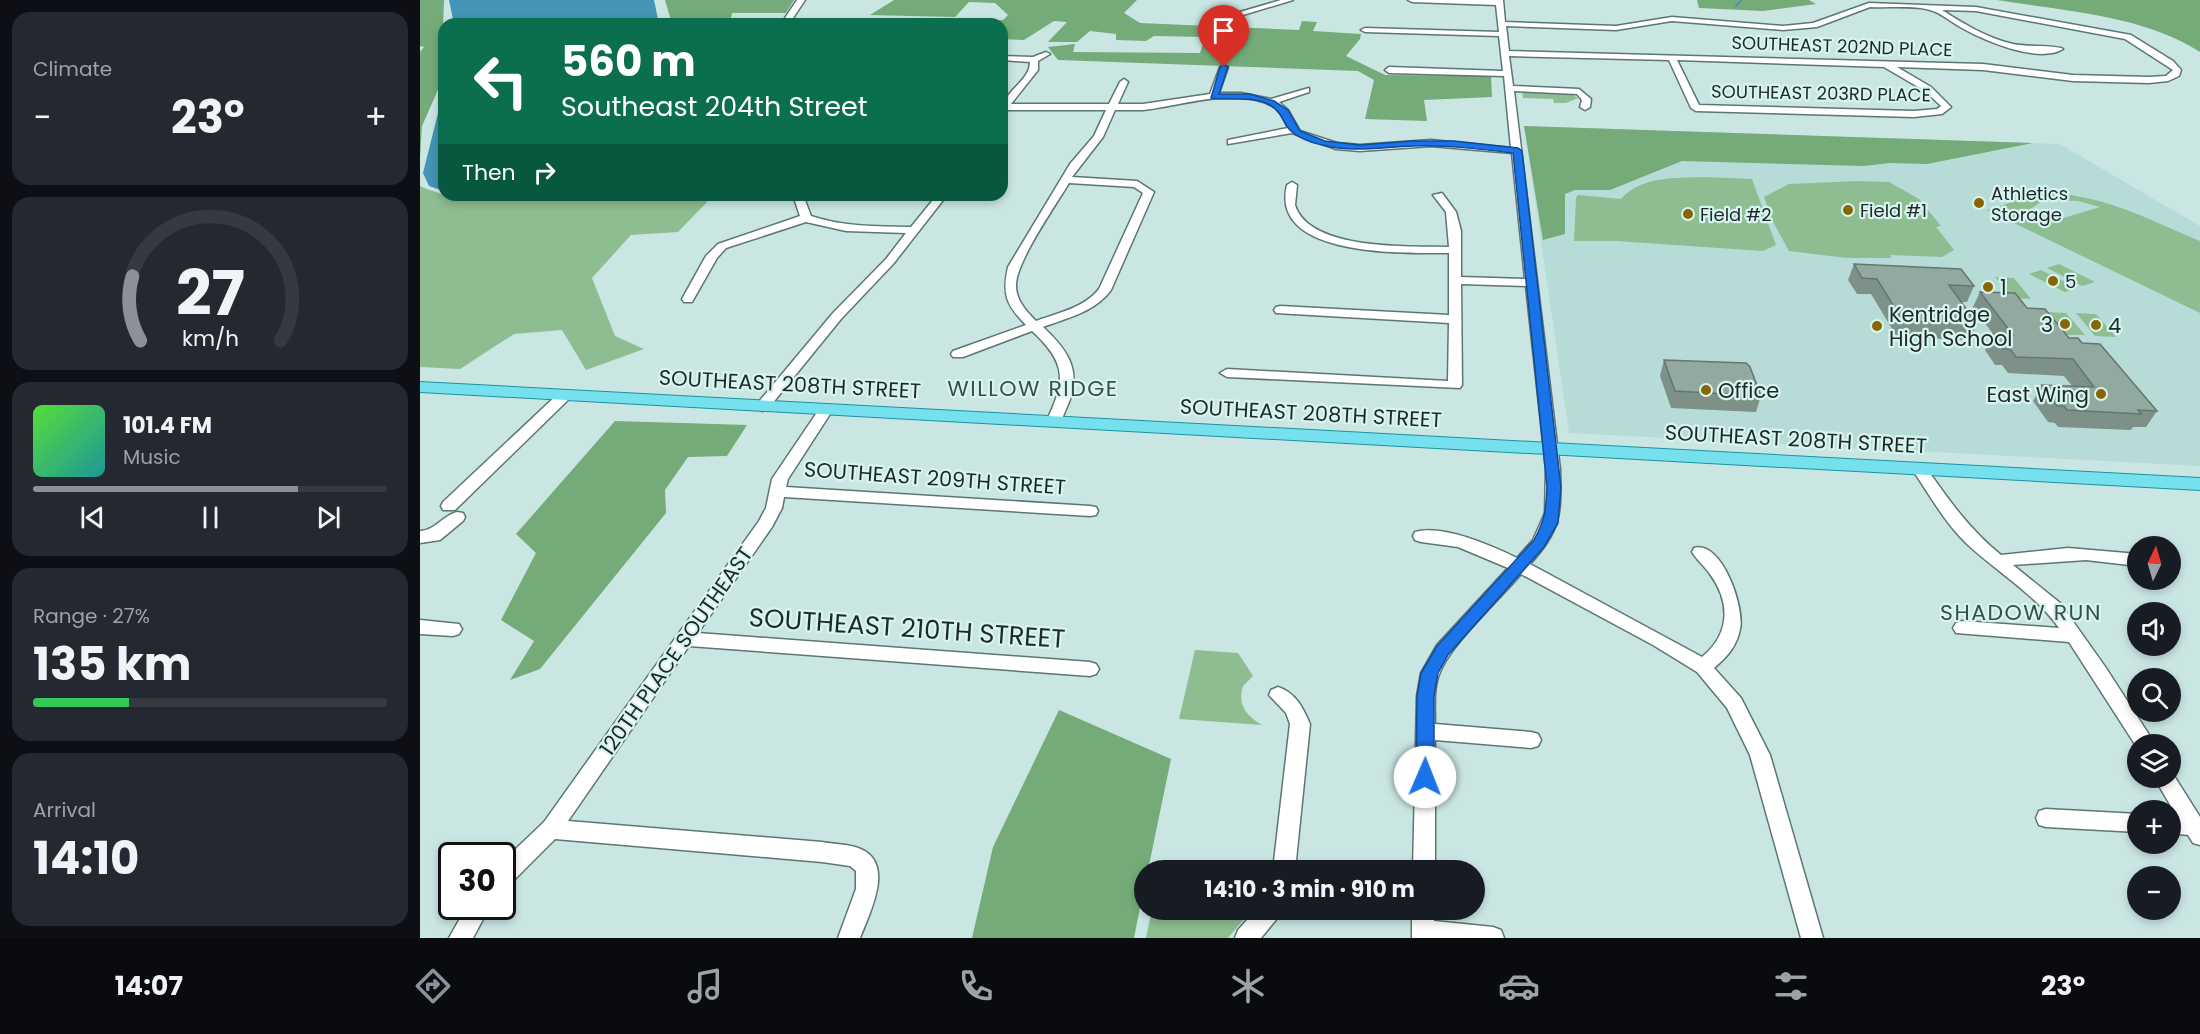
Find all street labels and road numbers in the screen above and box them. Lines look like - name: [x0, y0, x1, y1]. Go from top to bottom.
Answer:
- street label: SOUTHEAST 202ND PLACE: [1731, 30, 1953, 62]
- street label: SOUTHEAST 203RD PLACE: [1711, 79, 1931, 107]
- street label: SOUTHEAST 208TH STREET: [658, 363, 922, 405]
- street label: SOUTHEAST 208TH STREET: [1179, 392, 1443, 434]
- street label: SOUTHEAST 208TH STREET: [1664, 418, 1928, 460]
- street label: SOUTHEAST 209TH STREET: [803, 454, 1067, 502]
- street label: 120TH PLACE SOUTHEAST: [593, 541, 759, 761]
- street label: SOUTHEAST 210TH STREET: [748, 599, 1066, 657]

